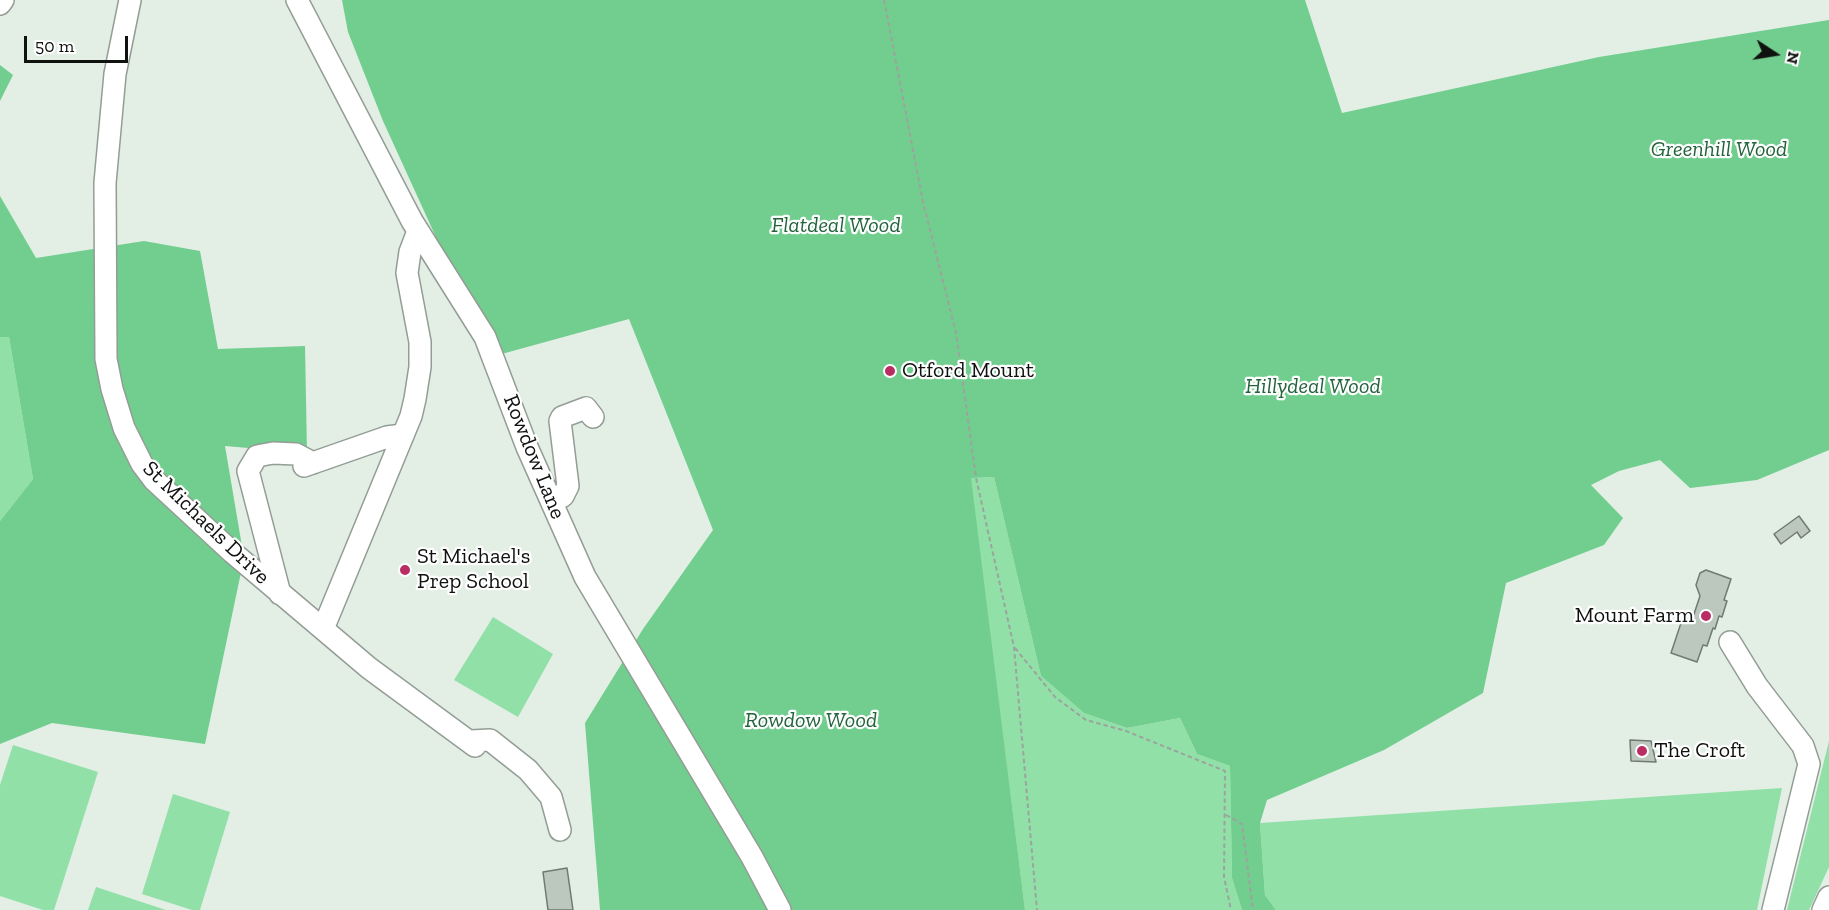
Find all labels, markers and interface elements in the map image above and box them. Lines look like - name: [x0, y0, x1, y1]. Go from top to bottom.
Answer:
- scale bar: [27, 24, 130, 62]
- north arrow: [1745, 24, 1805, 84]
- text: 50 m: [35, 35, 74, 57]
- text: N: [1783, 50, 1804, 66]
- park label: Greenhill Wood: [1651, 137, 1787, 163]
- park label: Flatdeal Wood: [771, 213, 901, 239]
- place label: Otford Mount: [902, 358, 1034, 384]
- marker: Otford Mount: [883, 364, 897, 378]
- park label: Hillydeal Wood: [1245, 374, 1381, 400]
- street label: Rowdow Lane: [497, 391, 571, 523]
- street label: St Michaels Drive: [137, 456, 275, 590]
- place label: St Michael's Prep School: [417, 544, 530, 596]
- marker: St Michael's Prep School: [398, 563, 412, 577]
- place label: Mount Farm: [1575, 603, 1694, 629]
- marker: Mount Farm: [1699, 609, 1713, 623]
- park label: Rowdow Wood: [745, 708, 877, 734]
- place label: The Croft: [1654, 738, 1745, 764]
- marker: The Croft: [1635, 744, 1649, 758]

